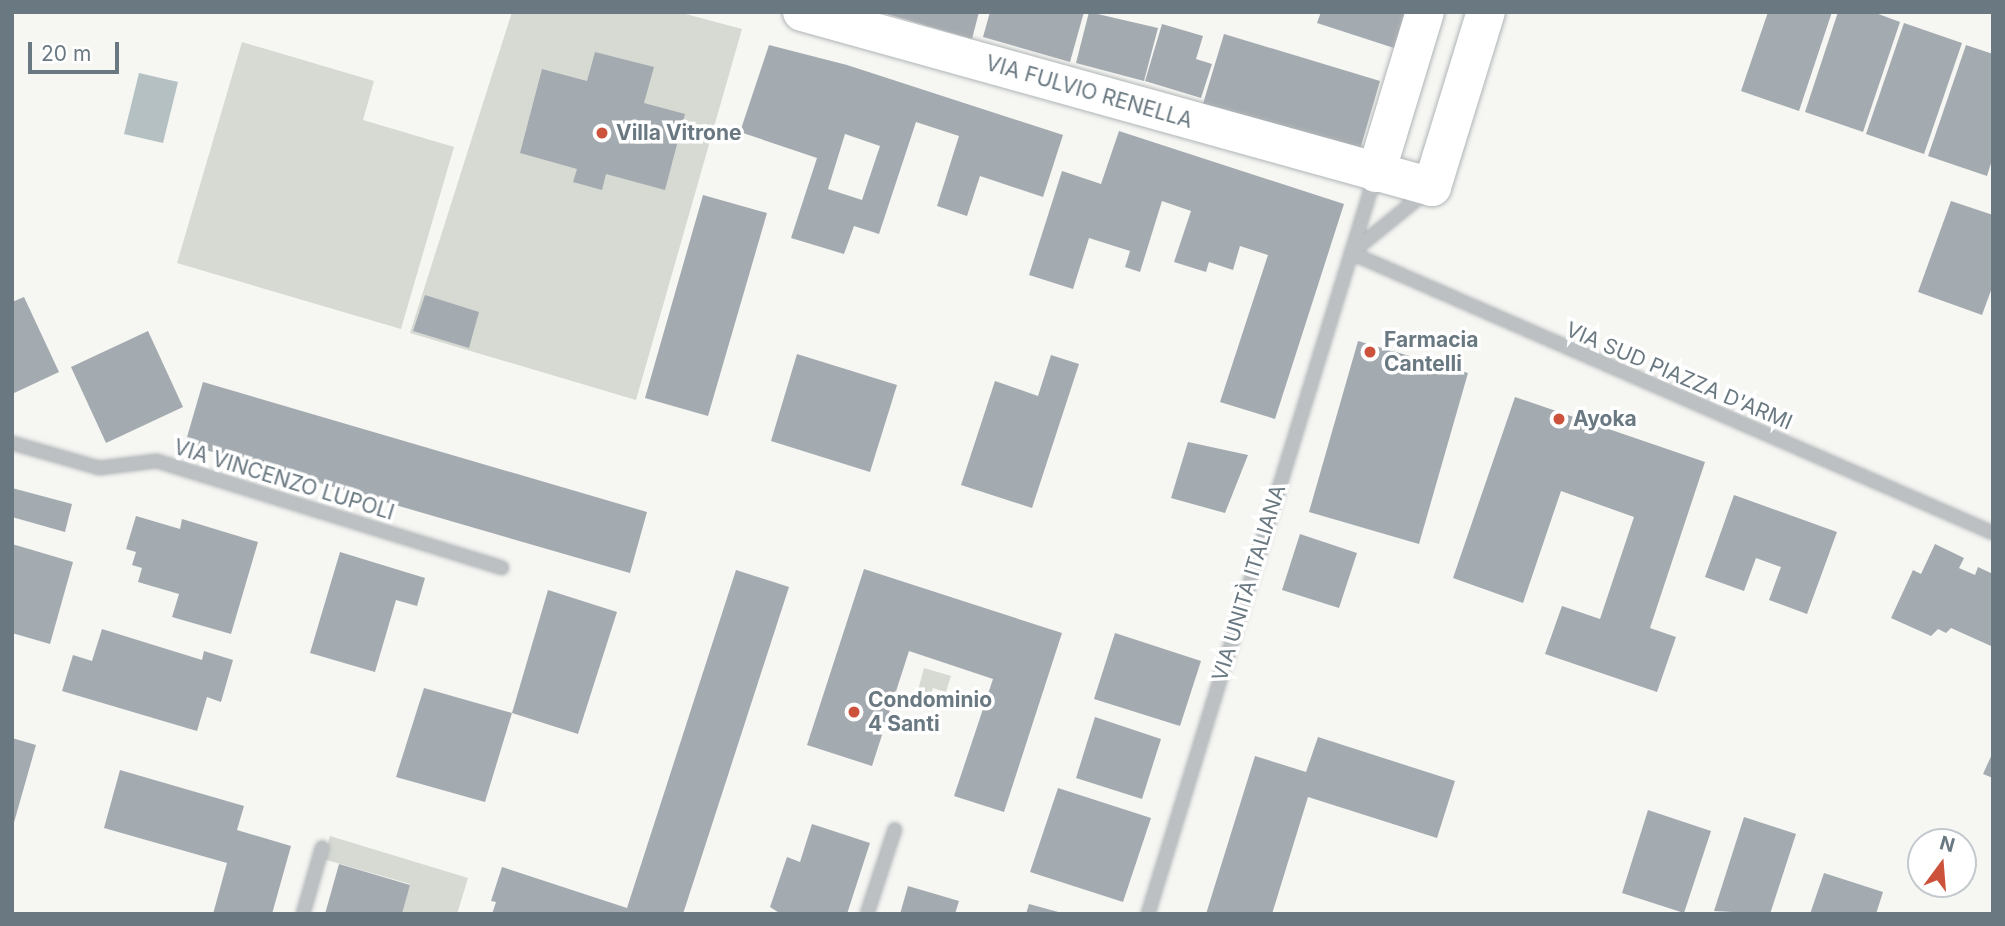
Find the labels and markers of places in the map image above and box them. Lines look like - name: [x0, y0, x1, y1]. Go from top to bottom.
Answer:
- place label: Villa Vitrone: [616, 120, 741, 146]
- marker: Villa Vitrone: [594, 125, 610, 141]
- place label: Farmacia Cantelli: [1384, 327, 1478, 377]
- marker: Farmacia Cantelli: [1362, 344, 1378, 360]
- place label: Ayoka: [1573, 406, 1637, 432]
- marker: Ayoka: [1551, 411, 1567, 427]
- place label: Condominio 4 Santi: [868, 687, 992, 737]
- marker: Condominio 4 Santi: [846, 704, 862, 720]

